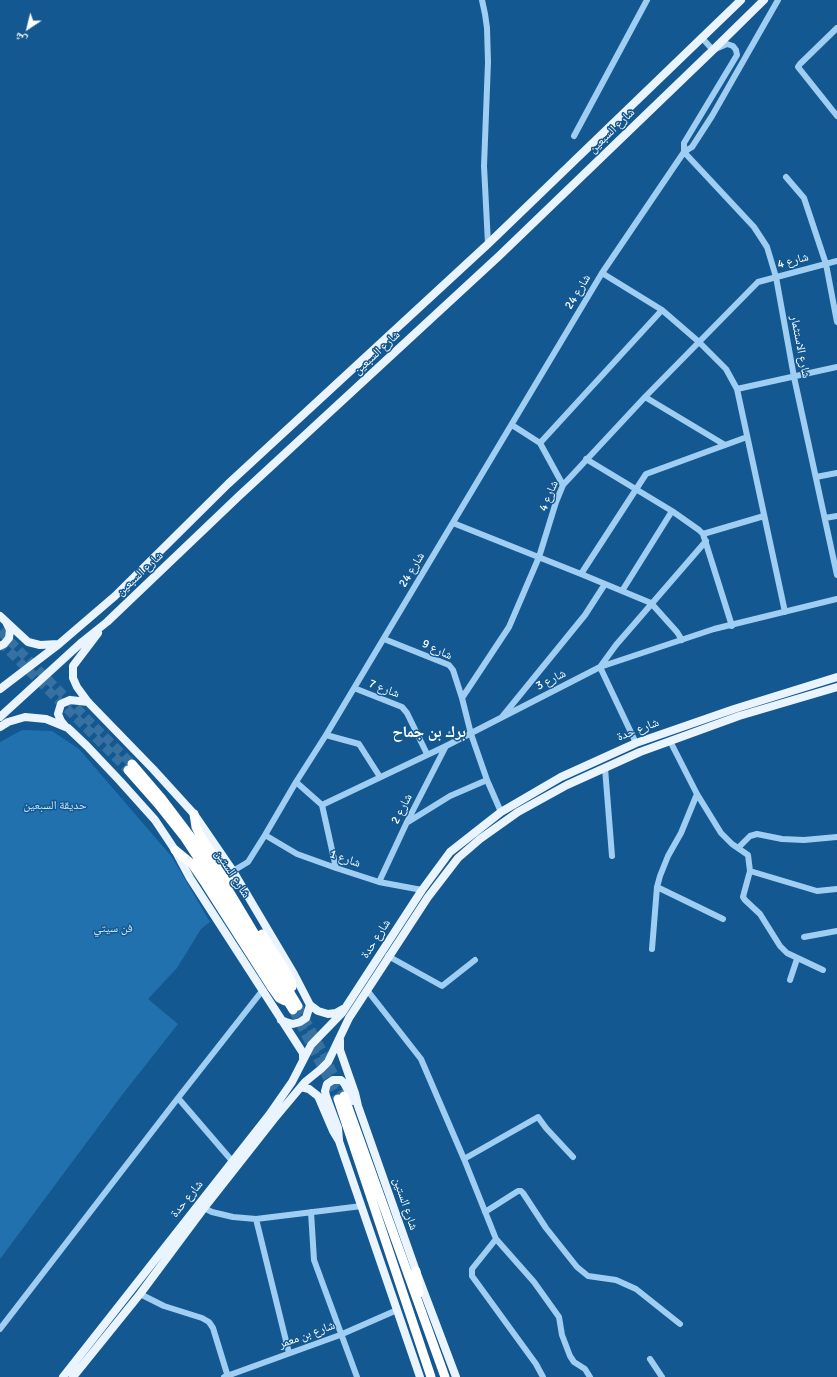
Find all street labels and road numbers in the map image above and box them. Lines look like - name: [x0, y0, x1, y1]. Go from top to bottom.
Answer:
- street label: شارع السبعين: [586, 105, 638, 157]
- street label: شارع 4: [776, 250, 810, 272]
- street label: شارع 24: [562, 272, 594, 312]
- street label: شارع الاستثمار: [787, 314, 813, 380]
- street label: شارع السبعين: [351, 328, 403, 378]
- street label: شارع 4: [536, 478, 562, 514]
- street label: شارع السبعين: [114, 549, 166, 599]
- street label: شارع 24: [396, 550, 428, 590]
- street label: شارع 9: [419, 637, 455, 663]
- street label: شارع 3: [534, 666, 568, 694]
- street label: شارع 7: [367, 677, 401, 701]
- street label: شارع حدة: [615, 715, 661, 745]
- street label: شارع 2: [388, 792, 416, 826]
- street label: شارع الستين: [211, 847, 253, 901]
- street label: شارع 1: [328, 847, 362, 871]
- street label: شارع حدة: [358, 917, 394, 961]
- street label: شارع الستين: [389, 1176, 421, 1232]
- street label: شارع حدة: [168, 1178, 206, 1220]
- street label: شارع بن معمر: [277, 1318, 337, 1352]

